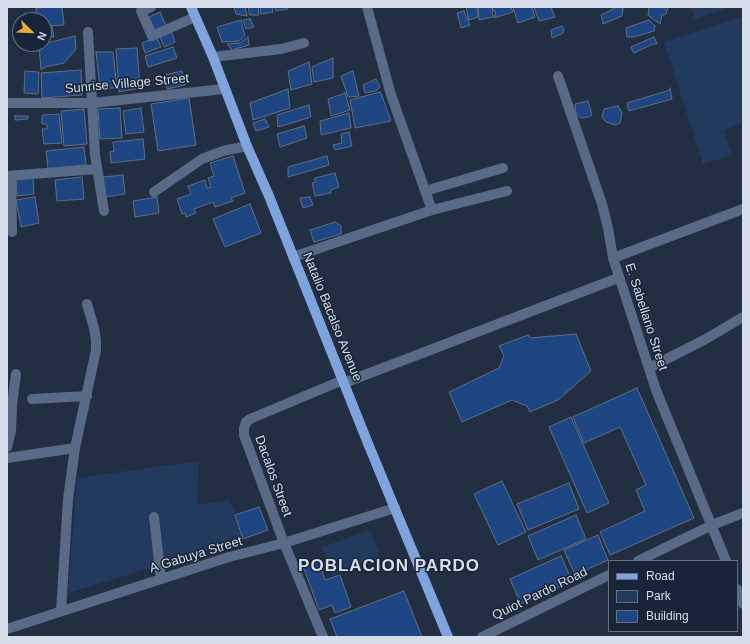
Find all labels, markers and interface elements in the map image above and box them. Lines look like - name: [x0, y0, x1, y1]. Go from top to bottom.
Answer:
- north arrow: [12, 12, 52, 52]
- text: N: [35, 30, 49, 42]
- street label: Sunrise Village Street: [64, 71, 190, 97]
- street label: Natalio Bacalso Avenue: [299, 250, 365, 384]
- street label: E. Sabellano Street: [621, 261, 671, 373]
- street label: Dacalos Street: [251, 433, 295, 519]
- street label: A Gabuya Street: [148, 533, 244, 577]
- district label: POBLACION PARDO: [298, 556, 480, 576]
- legend: [608, 560, 738, 632]
- street label: Quiot Pardo Road: [490, 564, 590, 624]
- text: Road: [646, 569, 675, 583]
- text: Park: [646, 589, 671, 603]
- text: Building: [646, 609, 689, 623]

